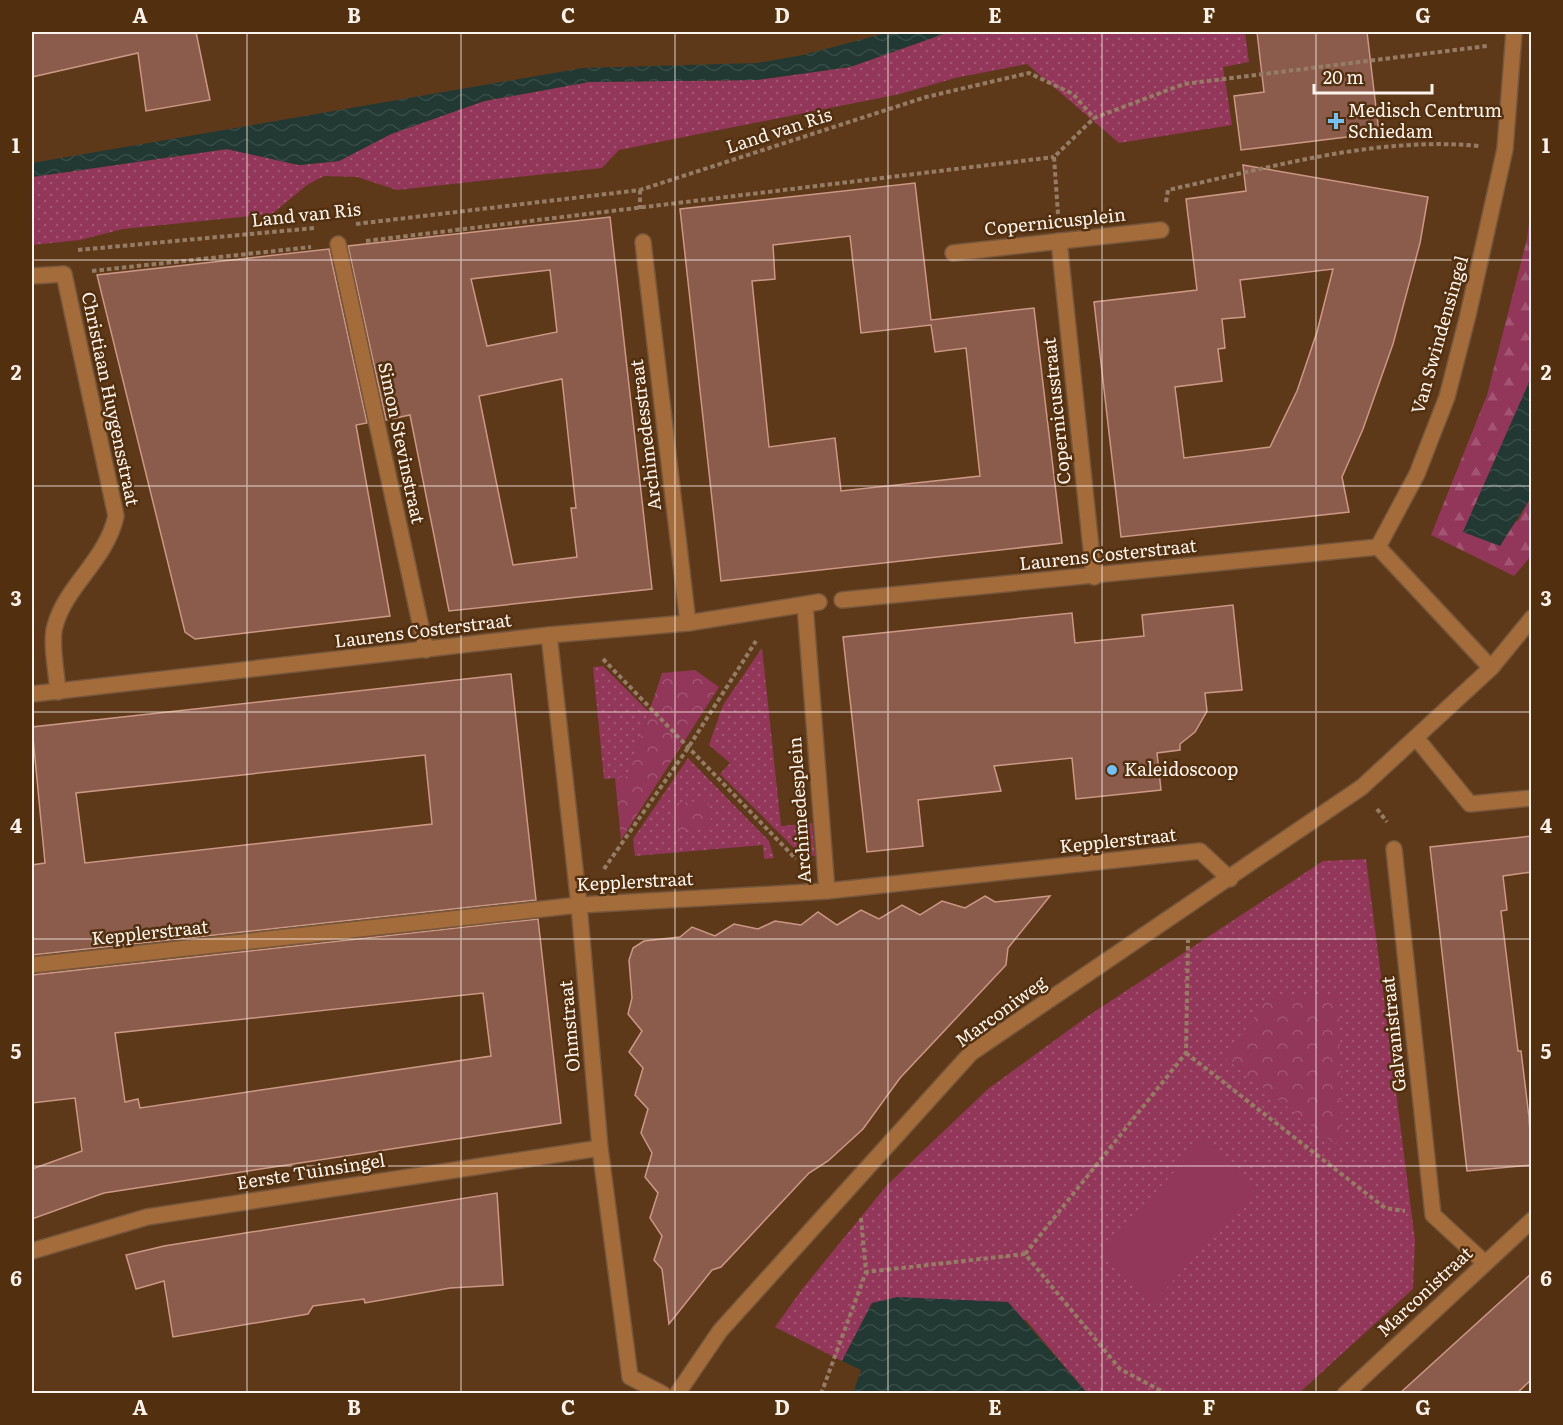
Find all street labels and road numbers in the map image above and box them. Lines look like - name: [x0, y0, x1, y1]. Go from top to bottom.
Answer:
- street label: Land van Ris: [722, 100, 835, 159]
- street label: Land van Ris: [250, 194, 362, 233]
- street label: Copernicusplein: [983, 200, 1127, 241]
- street label: Van Swindensingel: [1403, 252, 1474, 417]
- street label: Christiaan Huygensstraat: [76, 289, 148, 509]
- street label: Copernicusstraat: [1034, 336, 1077, 486]
- street label: Archimedesstraat: [622, 357, 667, 512]
- street label: Simon Stevinstraat: [372, 359, 433, 527]
- street label: Laurens Costerstraat: [1018, 531, 1199, 576]
- street label: Laurens Costerstraat: [333, 605, 514, 654]
- street label: Archimedesplein: [780, 736, 817, 884]
- street label: Kepplerstraat: [1058, 820, 1178, 859]
- street label: Kepplerstraat: [576, 864, 695, 897]
- street label: Kepplerstraat: [90, 912, 210, 951]
- street label: Marconiweg: [949, 968, 1052, 1053]
- street label: Galvanistraat: [1373, 974, 1412, 1093]
- street label: Ohmstraat: [551, 978, 586, 1073]
- street label: Eerste Tuinsingel: [235, 1145, 387, 1196]
- street label: Marconistraat: [1370, 1239, 1478, 1342]

